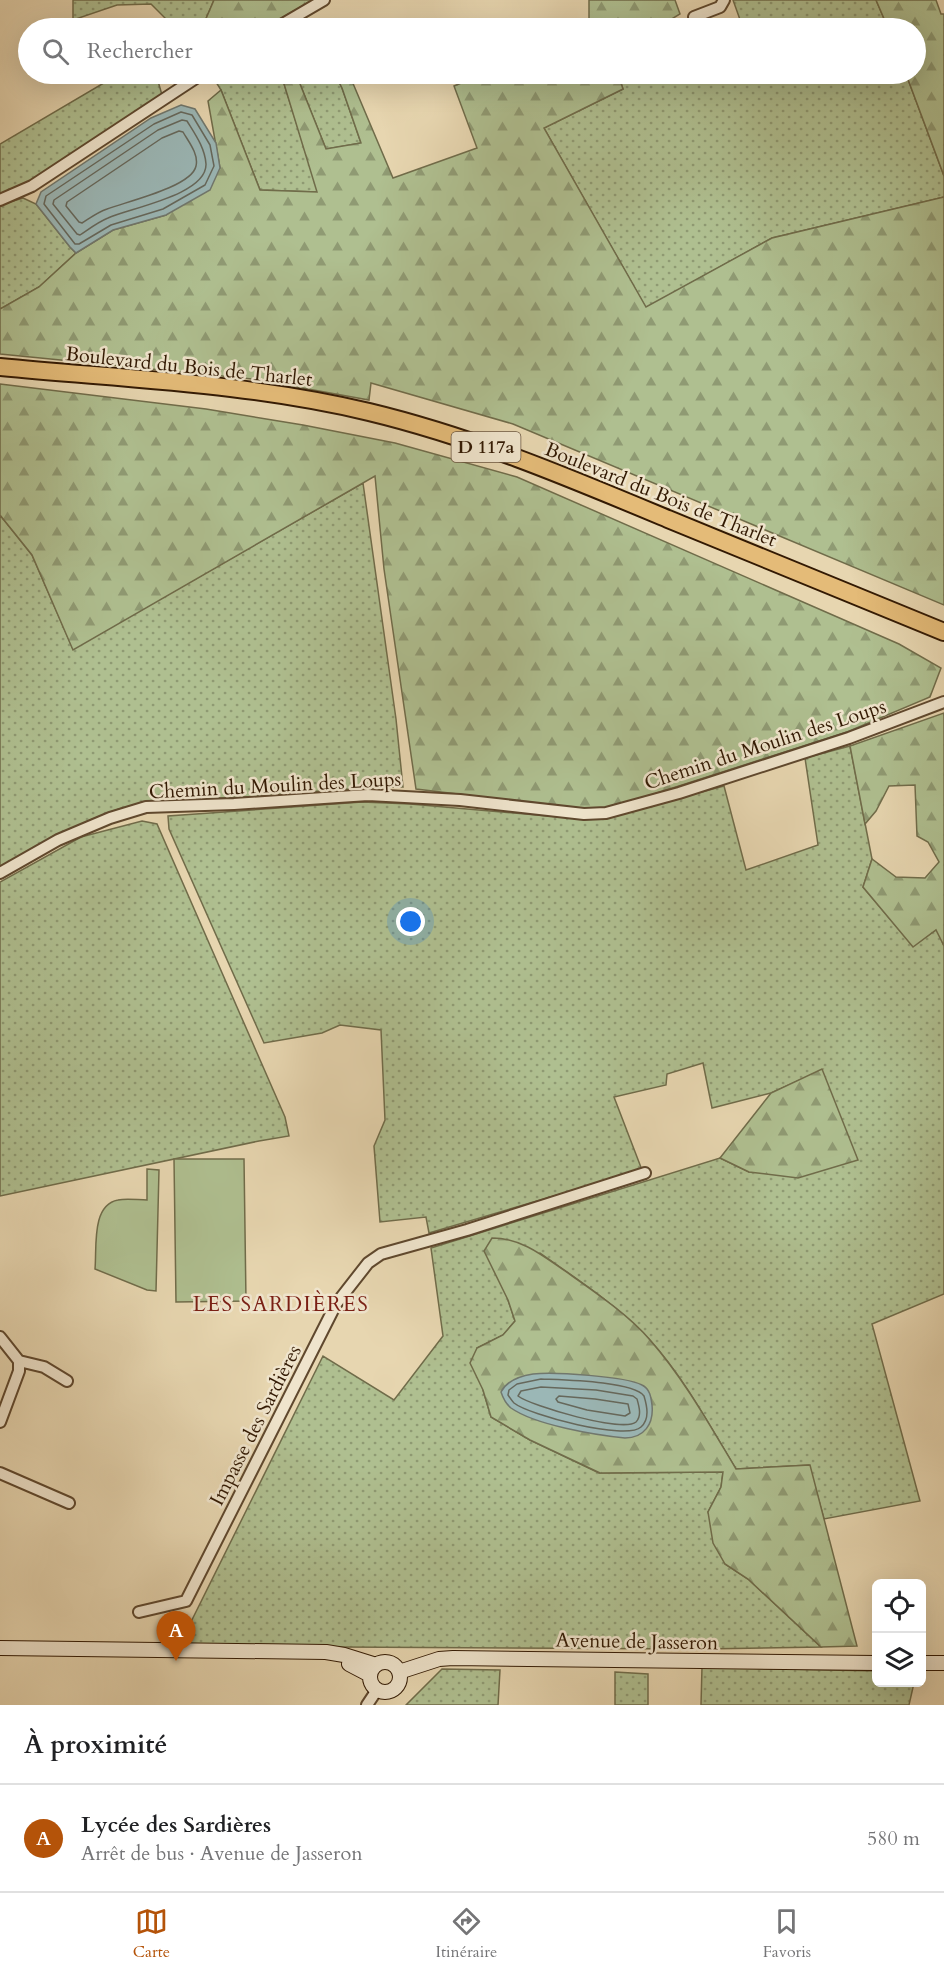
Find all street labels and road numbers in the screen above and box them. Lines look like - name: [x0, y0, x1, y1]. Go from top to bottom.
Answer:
- street label: Boulevard du Bois de Tharlet: [64, 340, 314, 393]
- road number: D 117a: [452, 432, 520, 462]
- street label: Boulevard du Bois de Tharlet: [541, 436, 781, 554]
- street label: Chemin du Moulin des Loups: [641, 693, 890, 796]
- street label: Chemin du Moulin des Loups: [148, 765, 402, 806]
- street label: Impasse des Sardières: [203, 1340, 308, 1510]
- street label: Avenue de Jasseron: [555, 1627, 719, 1656]

